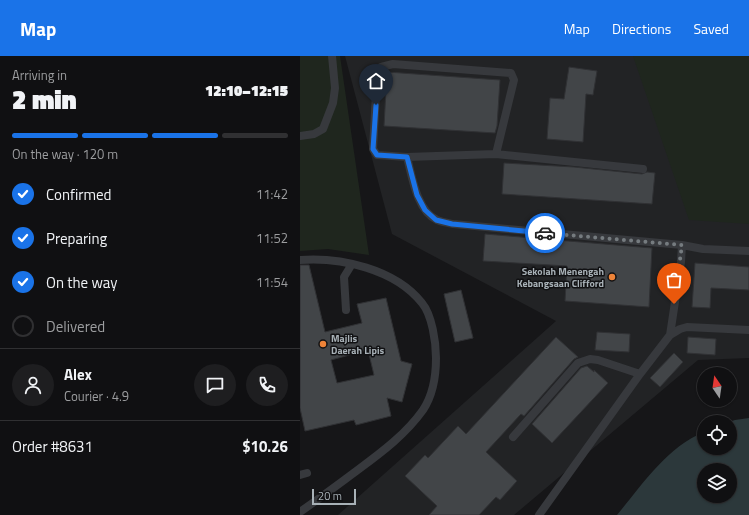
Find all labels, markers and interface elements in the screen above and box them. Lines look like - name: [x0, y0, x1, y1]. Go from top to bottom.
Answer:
- text: Map: [20, 14, 56, 43]
- text: Map: [564, 18, 590, 39]
- text: Directions: [612, 18, 671, 39]
- text: Saved: [693, 18, 729, 39]
- pin: [359, 64, 393, 105]
- text: Arriving in: [12, 65, 67, 85]
- icon: home: [365, 70, 387, 92]
- text: 12:10–12:15: [205, 79, 288, 102]
- text: 2 min: [12, 80, 77, 119]
- text: On the way · 120 m: [12, 144, 118, 164]
- icon: check: [12, 183, 34, 205]
- text: Confirmed: [46, 183, 111, 206]
- text: 11:42: [256, 184, 288, 204]
- courier: [525, 213, 565, 253]
- icon: car: [534, 222, 556, 244]
- icon: check: [12, 227, 34, 249]
- text: Preparing: [46, 227, 107, 250]
- text: 11:52: [256, 228, 288, 248]
- pin: [657, 263, 691, 304]
- place label: Sekolah Menengah Kebangsaan Clifford: [517, 264, 604, 291]
- icon: bag: [663, 269, 685, 291]
- icon: check: [12, 271, 34, 293]
- text: On the way: [46, 271, 118, 294]
- text: 11:54: [256, 272, 288, 292]
- marker: Sekolah Menengah Kebangsaan Clifford: [607, 272, 617, 282]
- text: Delivered: [46, 315, 105, 338]
- place label: Majlis Daerah Lipis: [331, 331, 384, 358]
- marker: Majlis Daerah Lipis: [318, 339, 328, 349]
- text: Alex: [64, 363, 92, 386]
- button: person: [12, 364, 54, 406]
- button: chat: [194, 364, 236, 406]
- button: phone: [246, 364, 288, 406]
- north arrow: [697, 367, 737, 407]
- map controls: [697, 367, 737, 503]
- text: Courier · 4.9: [64, 386, 129, 406]
- button: locate: [697, 415, 737, 455]
- text: Order #8631: [12, 435, 93, 458]
- text: $10.26: [242, 435, 288, 458]
- button: layers: [697, 463, 737, 503]
- scale bar: [312, 487, 356, 506]
- text: 20 m: [318, 488, 342, 504]

